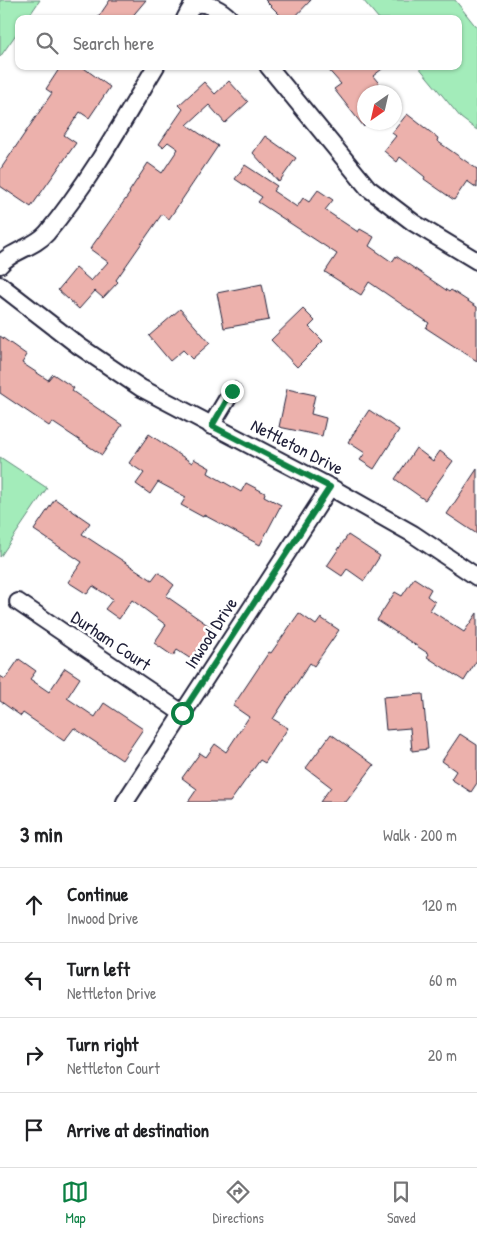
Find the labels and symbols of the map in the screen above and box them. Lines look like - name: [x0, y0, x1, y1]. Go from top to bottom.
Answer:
- north arrow: [357, 85, 402, 130]
- route end: [221, 380, 244, 403]
- street label: Nettleton Drive: [247, 413, 348, 481]
- street label: Inwood Drive: [178, 592, 243, 673]
- street label: Durham Court: [67, 605, 157, 677]
- route start: [171, 702, 194, 725]

